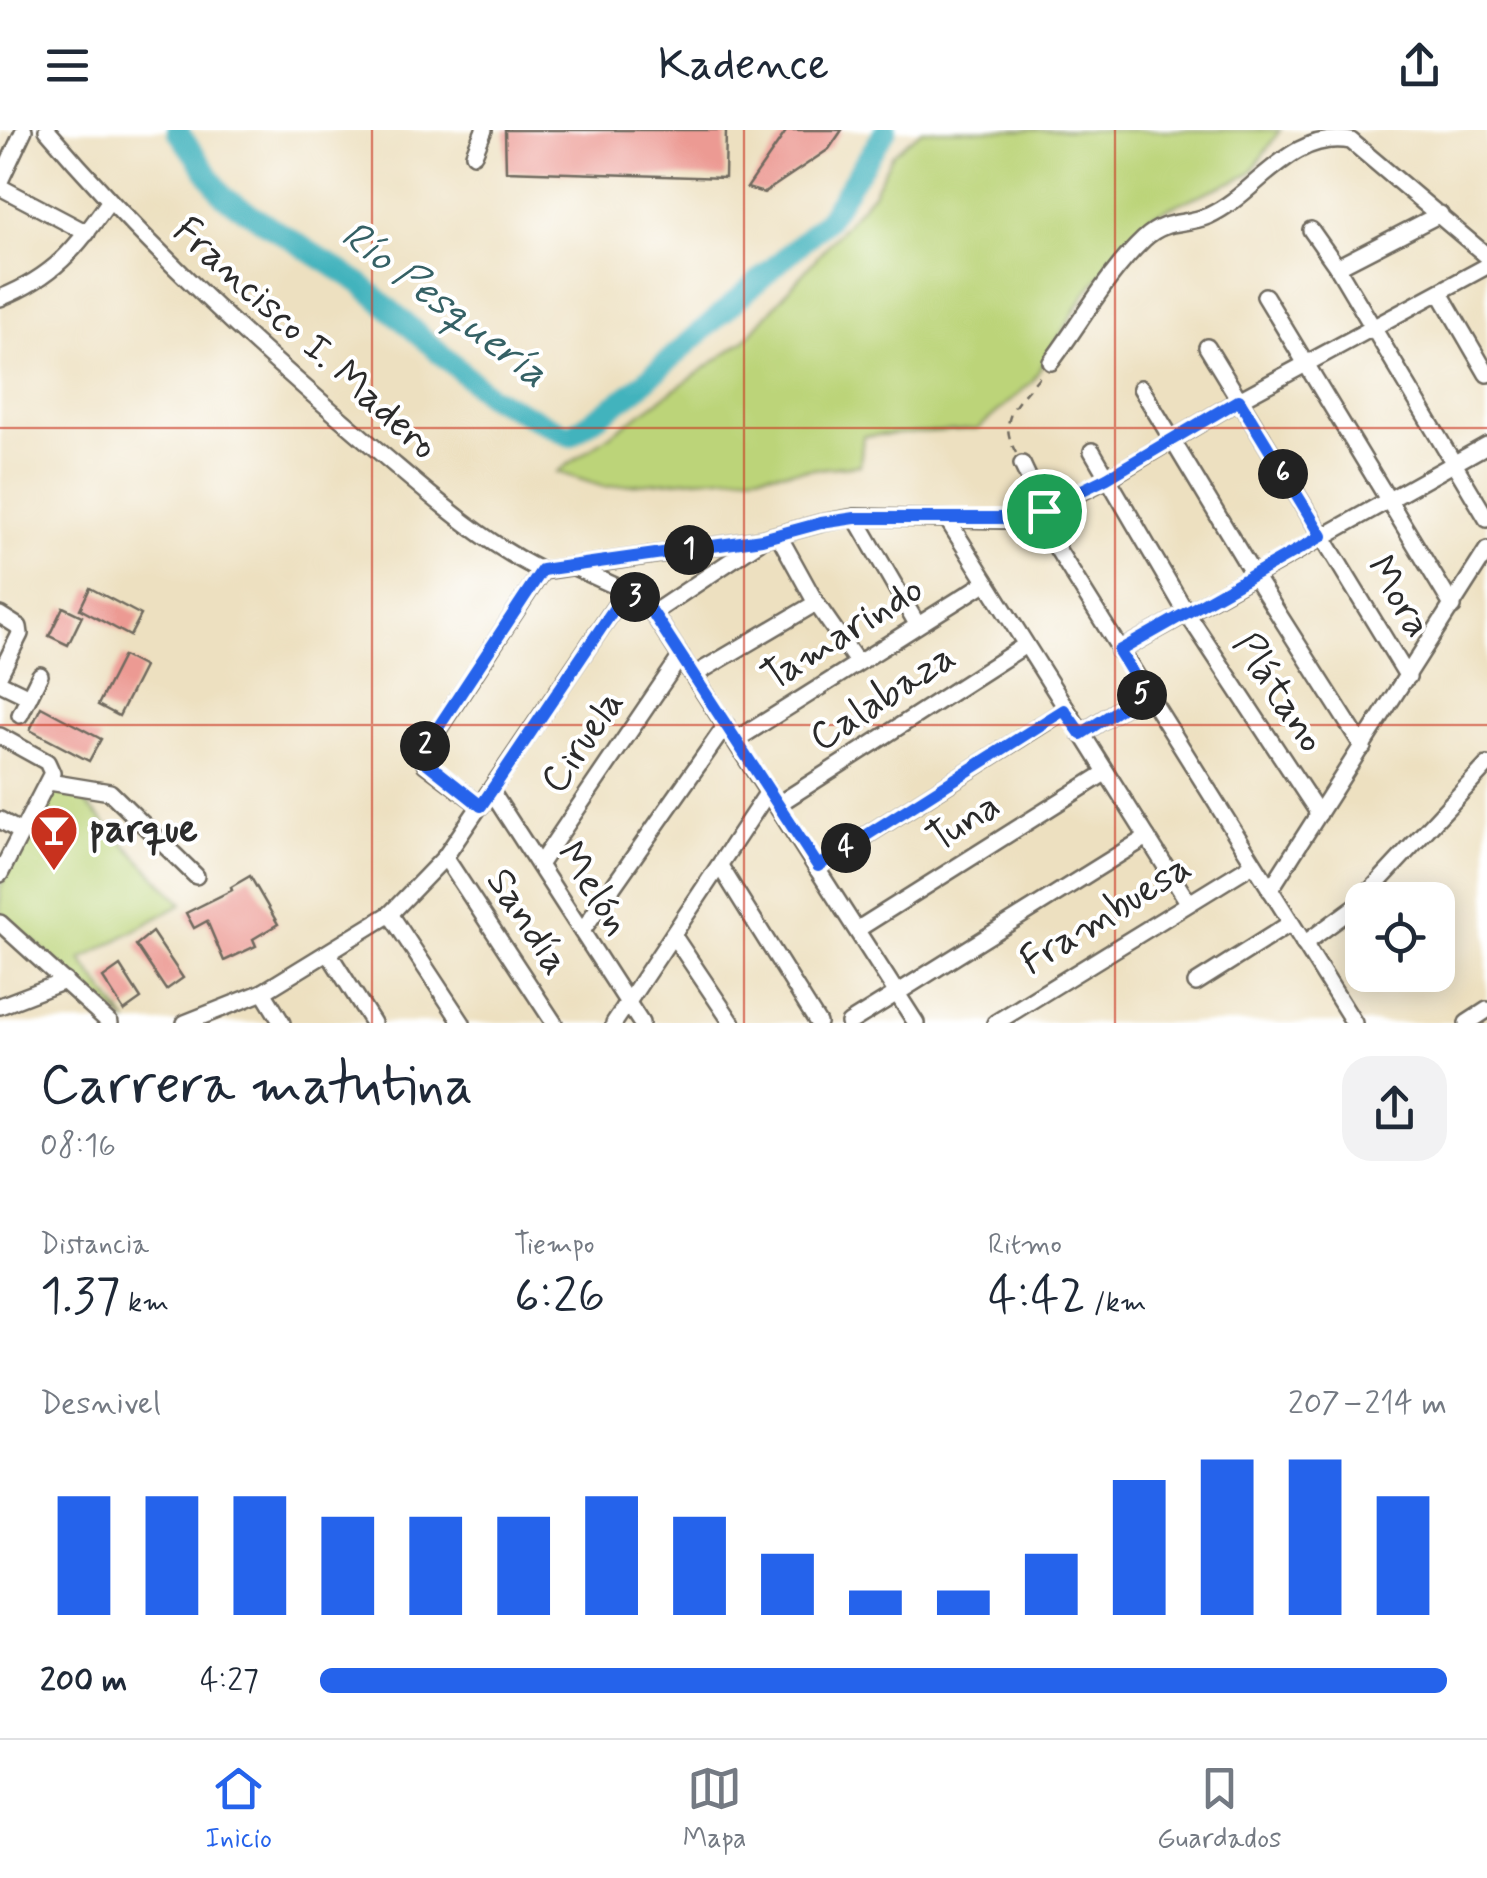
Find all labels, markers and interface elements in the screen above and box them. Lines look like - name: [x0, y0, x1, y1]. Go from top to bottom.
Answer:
- text: Kadence: [658, 36, 829, 95]
- icon: menu: [40, 38, 95, 93]
- icon: share: [1392, 38, 1447, 93]
- street label: Francisco I. Madero: [161, 206, 449, 472]
- water label: Río Pesquería: [329, 209, 559, 401]
- pin: 6: [1258, 449, 1308, 499]
- text: 6: [1276, 455, 1290, 492]
- pin: [1002, 469, 1087, 554]
- icon: arrive: [1017, 484, 1072, 539]
- pin: 1: [664, 525, 714, 575]
- text: 1: [683, 531, 695, 568]
- street label: Mora: [1353, 546, 1443, 648]
- street label: Tamarindo: [752, 564, 934, 704]
- pin: 3: [610, 572, 660, 622]
- text: 3: [629, 578, 641, 615]
- street label: Plátano: [1220, 623, 1336, 763]
- street label: Calabaza: [800, 631, 966, 765]
- pin: 5: [1117, 670, 1167, 720]
- text: 5: [1134, 676, 1150, 713]
- street label: Ciruela: [529, 680, 637, 804]
- pin: 2: [400, 721, 450, 771]
- text: 2: [418, 727, 432, 764]
- street label: Tuna: [918, 781, 1010, 865]
- bar icon: parque: [28, 804, 80, 872]
- place label: parque: [89, 804, 198, 856]
- pin: 4: [821, 823, 871, 873]
- text: 4: [838, 829, 854, 866]
- street label: Melón: [543, 832, 643, 946]
- street label: Frambuesa: [1011, 842, 1201, 988]
- street label: Sandía: [473, 859, 581, 985]
- map controls: [1345, 882, 1455, 992]
- button: locate: [1345, 882, 1455, 992]
- text: Carrera matutina: [40, 1051, 473, 1123]
- button: share: [1342, 1056, 1447, 1161]
- text: 08:16: [40, 1125, 116, 1167]
- text: Distancia: [40, 1227, 149, 1264]
- text: Tiempo: [514, 1227, 595, 1264]
- text: Ritmo: [988, 1227, 1062, 1264]
- text: 1.37: [40, 1264, 121, 1330]
- text: 6:26: [514, 1264, 605, 1330]
- text: 4:42: [988, 1264, 1086, 1330]
- text: km: [121, 1285, 169, 1322]
- text: /km: [1086, 1285, 1147, 1322]
- text: Desnivel: [40, 1383, 161, 1425]
- text: 207–214 m: [1288, 1383, 1447, 1425]
- text: 200 m: [40, 1660, 127, 1702]
- text: 4:27: [200, 1660, 259, 1702]
- tab: Inicio: [205, 1761, 272, 1858]
- tab: Mapa: [683, 1761, 746, 1858]
- tab: Guardados: [1157, 1761, 1282, 1858]

